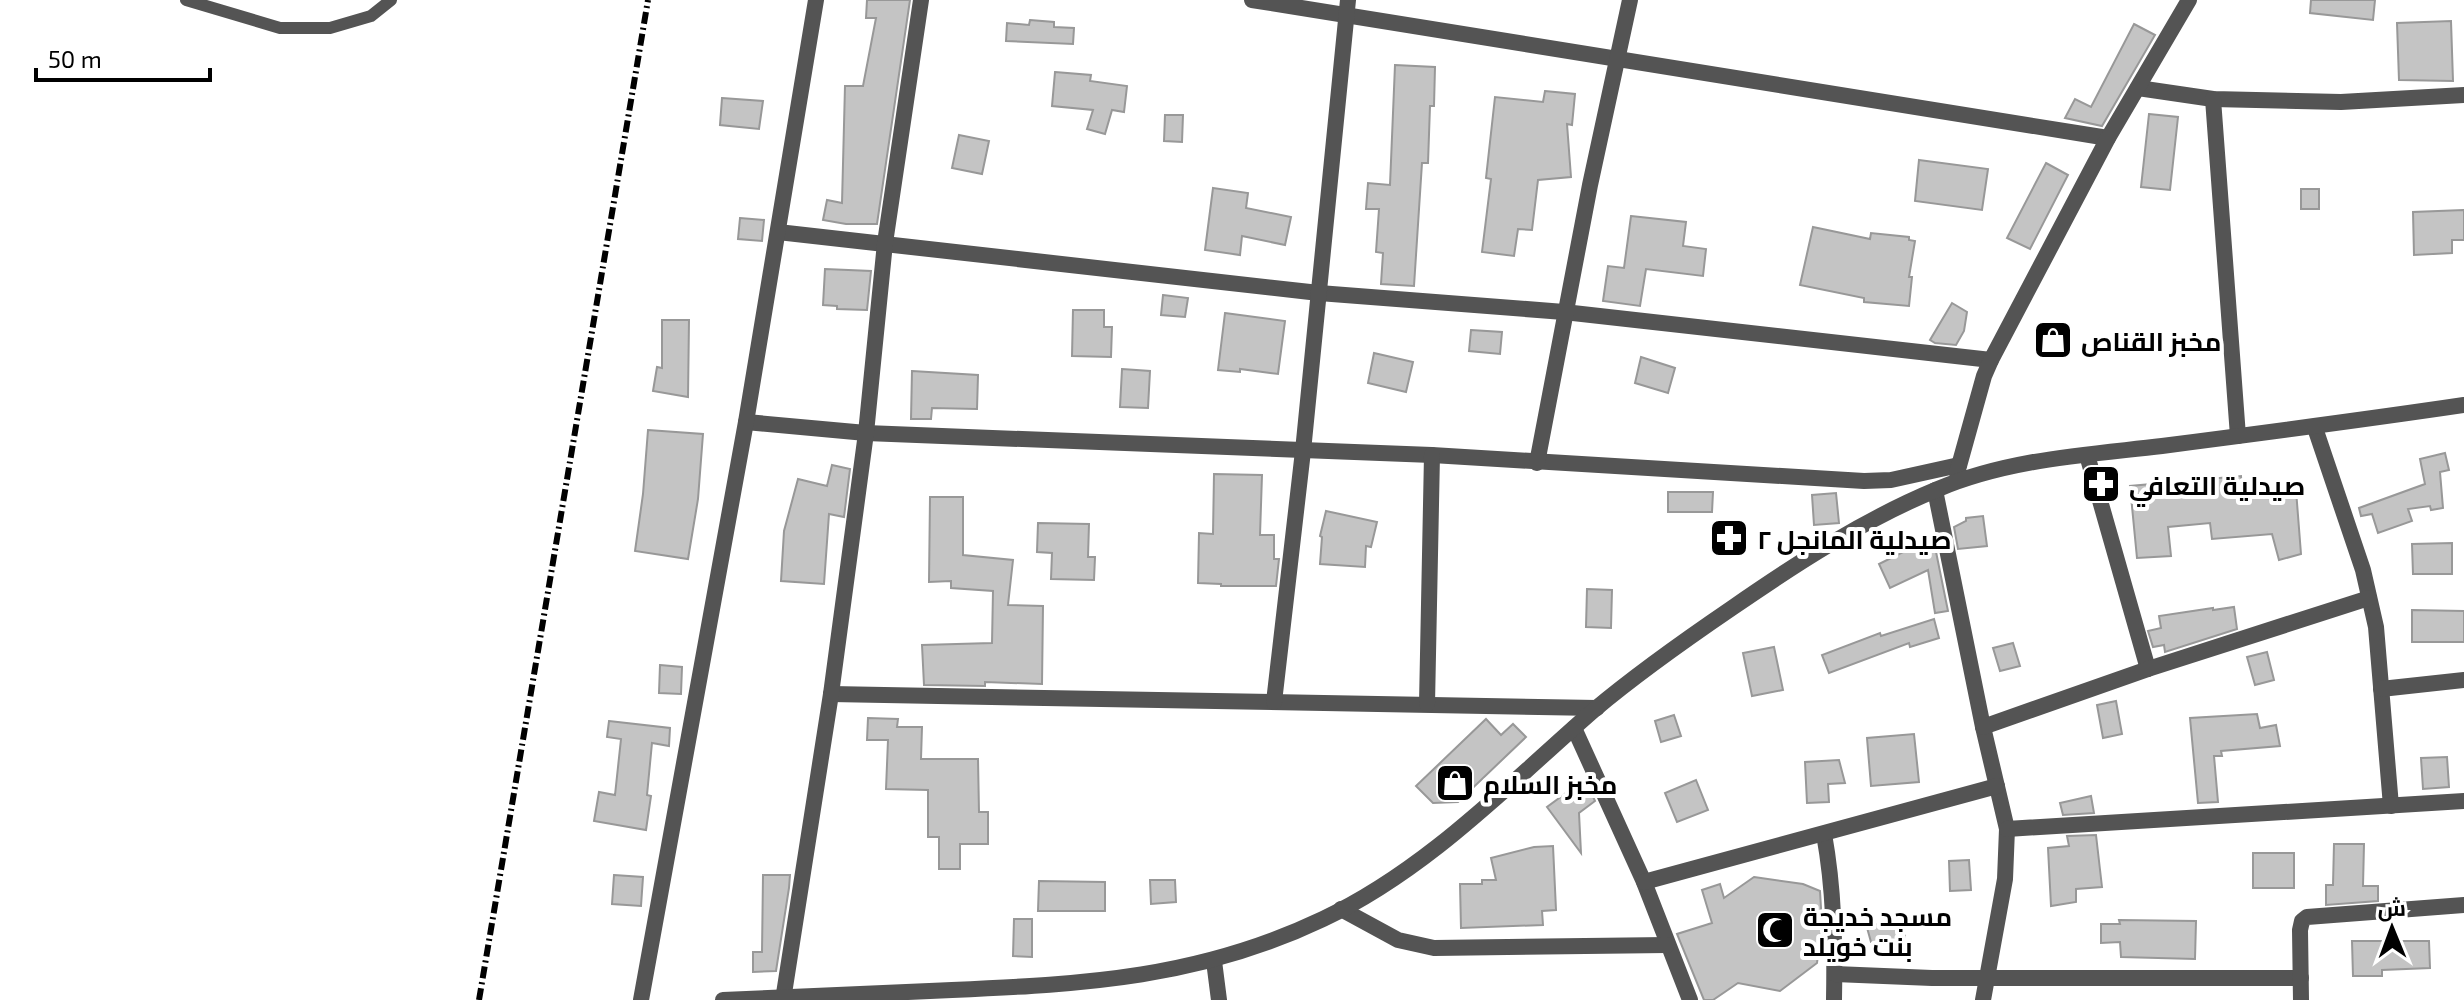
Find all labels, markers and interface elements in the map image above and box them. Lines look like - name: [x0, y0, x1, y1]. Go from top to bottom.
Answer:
- scale bar: [36, 32, 210, 82]
- text: 50 m: [48, 44, 102, 73]
- shop icon: مخبز القناص: [2032, 319, 2074, 361]
- place label: مخبز القناص: [2081, 325, 2221, 358]
- pharmacy icon: صيدلية التعافي: [2080, 463, 2122, 505]
- place label: صيدلية التعافي: [2129, 469, 2305, 507]
- pharmacy icon: صيدلية المانجل ٢: [1708, 517, 1750, 559]
- place label: صيدلية المانجل ٢: [1757, 523, 1952, 556]
- shop icon: مخبز السلام: [1434, 762, 1476, 804]
- place label: مخبز السلام: [1483, 768, 1617, 803]
- north arrow: [2352, 888, 2432, 968]
- text: ش: [2377, 894, 2406, 922]
- place label: مسجد خديجة بنت خويلد: [1803, 900, 1952, 962]
- mosque icon: مسجد خديجة بنت خويلد: [1754, 909, 1796, 951]

